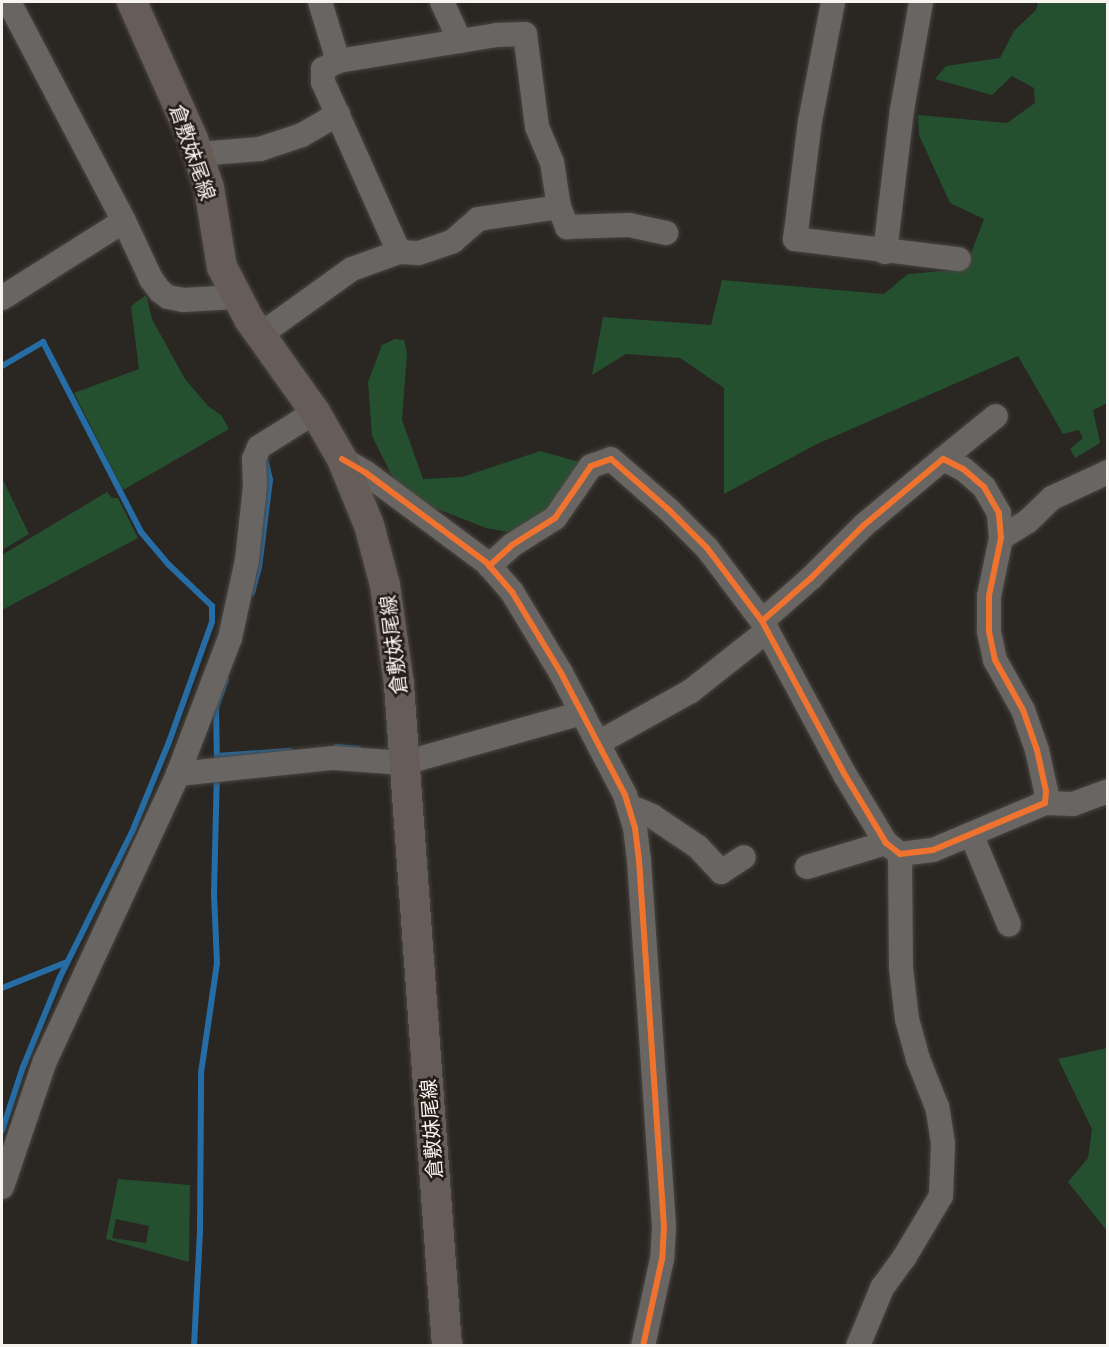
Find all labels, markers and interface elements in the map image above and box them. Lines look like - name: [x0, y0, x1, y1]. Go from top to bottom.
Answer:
- street label: 倉敷妹尾線: [165, 101, 221, 203]
- street label: 倉敷妹尾線: [375, 594, 411, 696]
- street label: 倉敷妹尾線: [416, 1078, 446, 1180]

